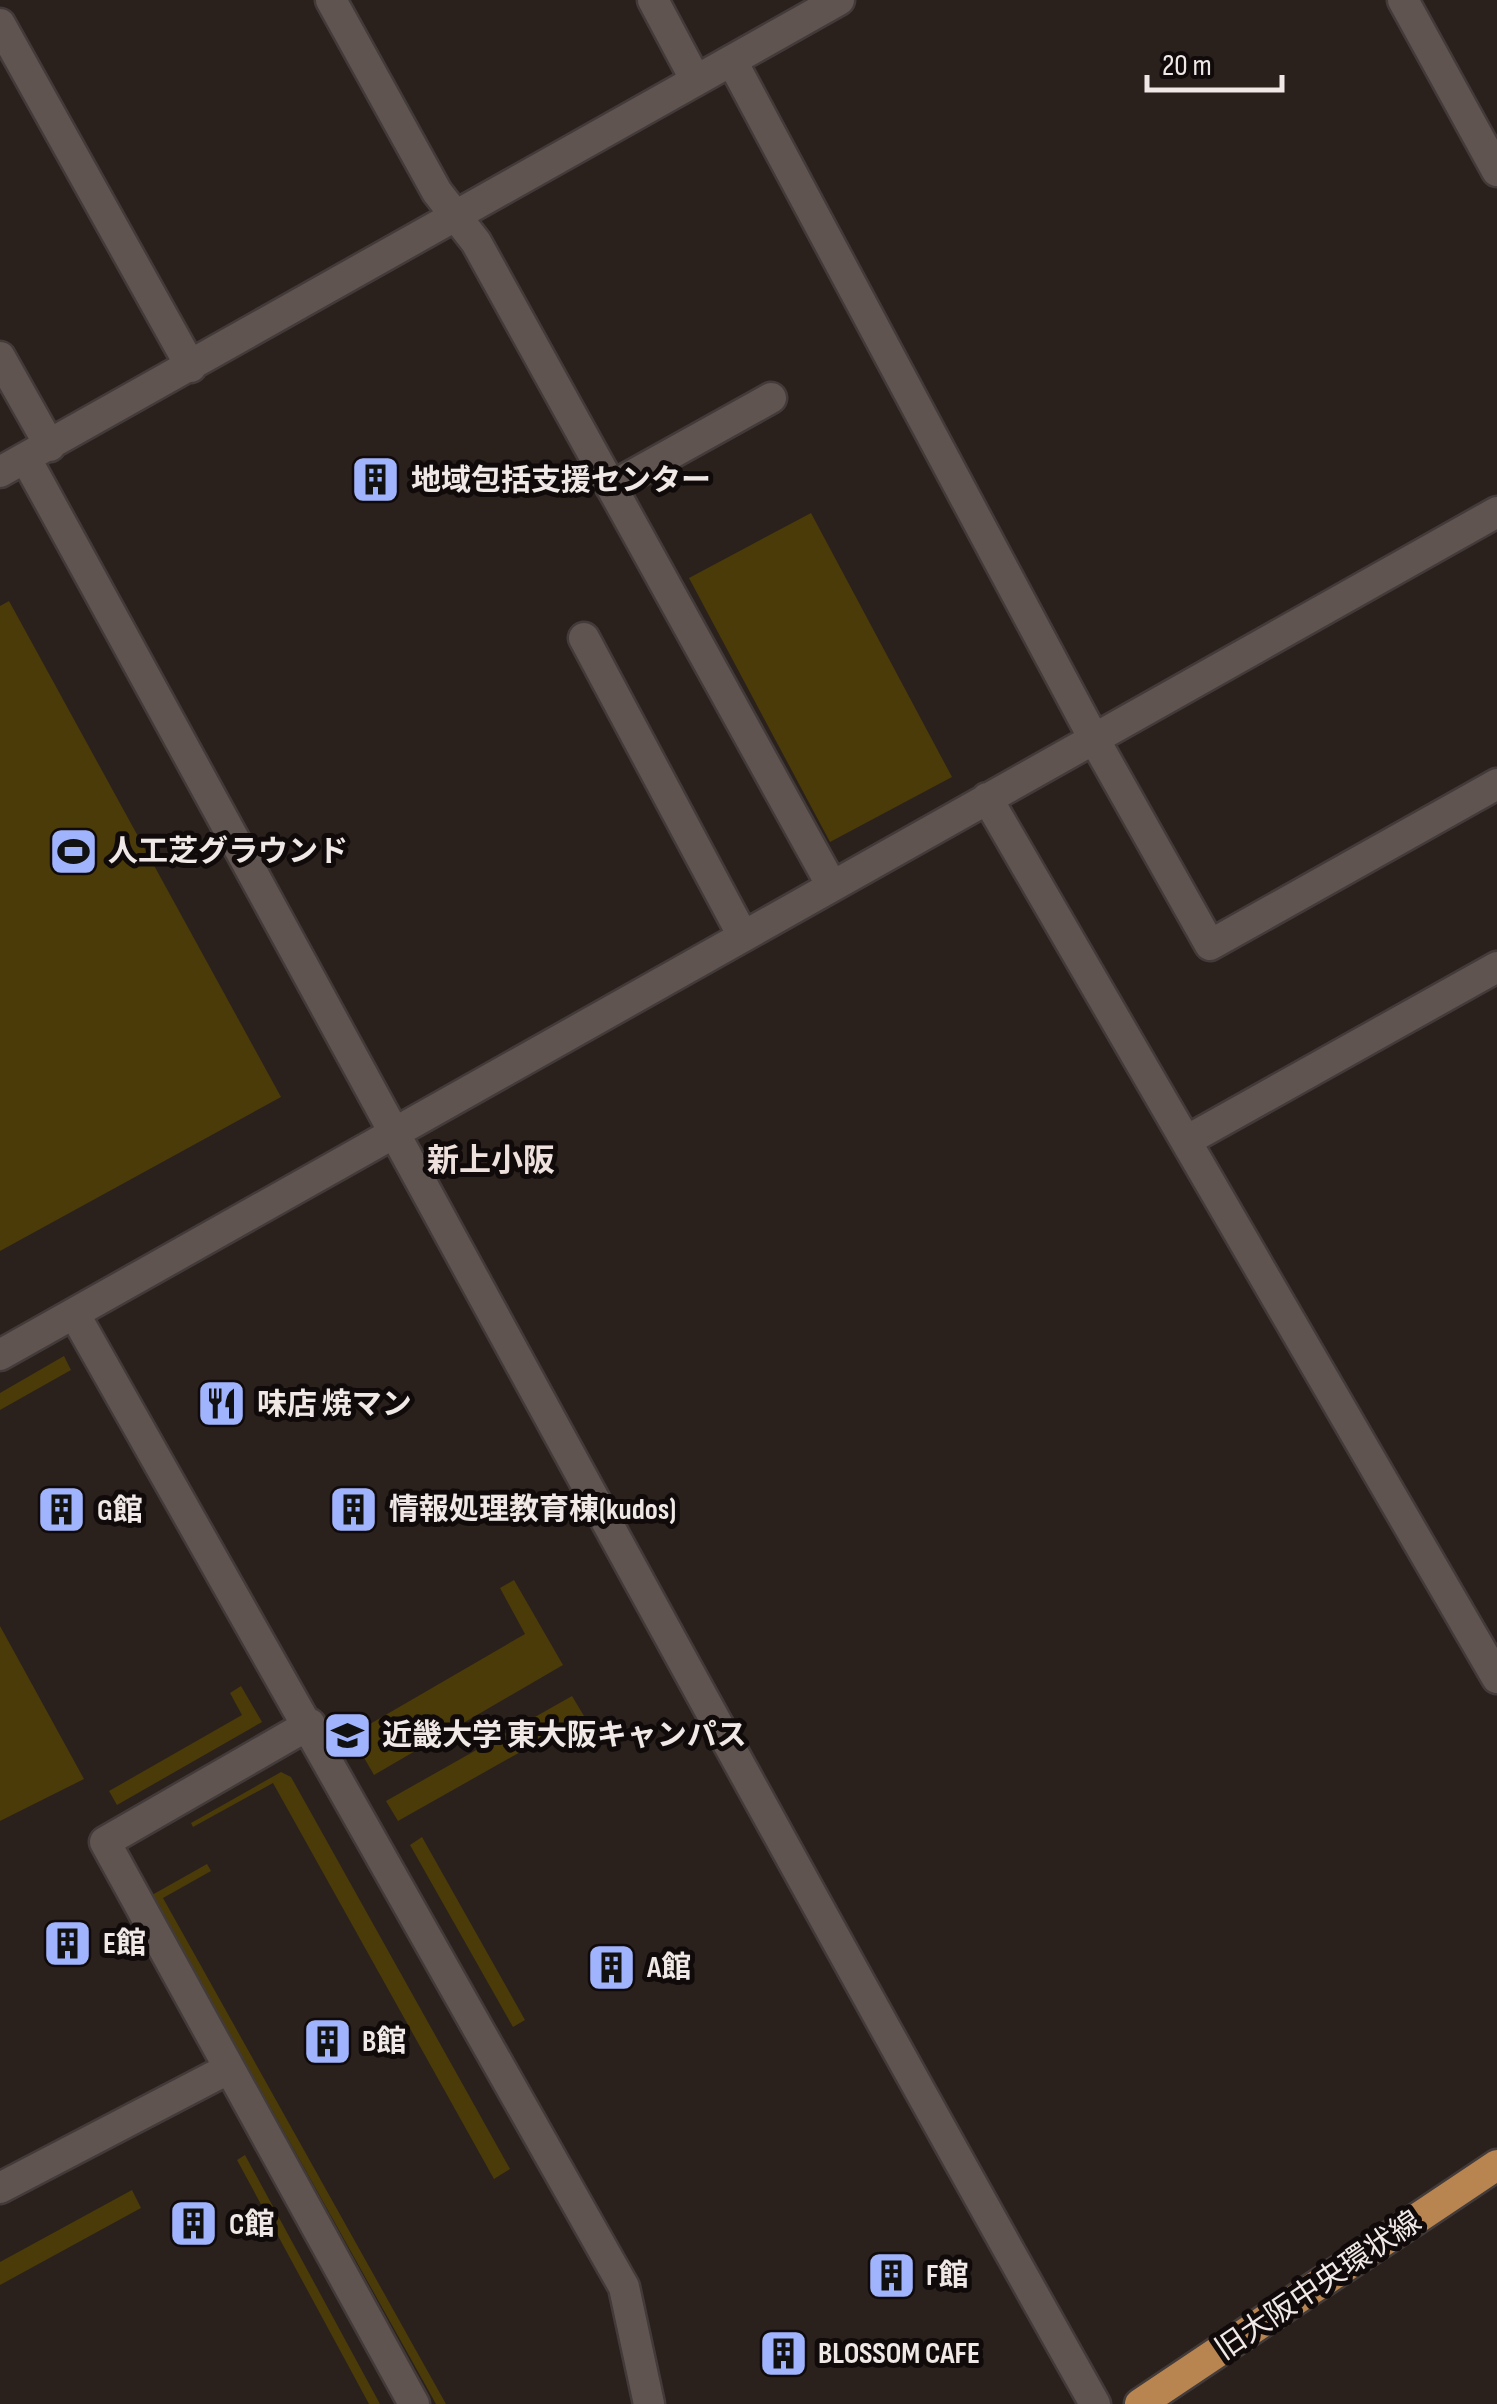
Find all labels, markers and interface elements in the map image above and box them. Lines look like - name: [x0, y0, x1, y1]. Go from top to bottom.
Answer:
- scale bar: [1147, 30, 1282, 92]
- text: 20 m: [1162, 48, 1212, 84]
- building icon: 地域包括支援センター: [350, 454, 402, 506]
- place label: 地域包括支援センター: [411, 463, 711, 499]
- sports icon: 人工芝グラウンド: [47, 825, 99, 877]
- place label: 人工芝グラウンド: [108, 834, 348, 870]
- district label: 新上小阪: [427, 1142, 555, 1181]
- restaurant icon: 味店 焼マン: [196, 1378, 248, 1430]
- place label: 味店 焼マン: [257, 1387, 412, 1423]
- building icon: 情報処理教育棟(kudos): [328, 1483, 380, 1535]
- building icon: G館: [36, 1484, 88, 1536]
- place label: 情報処理教育棟(kudos): [389, 1492, 676, 1528]
- place label: G館: [97, 1493, 143, 1529]
- school or university icon: 近畿大学 東大阪キャンパス: [321, 1709, 373, 1761]
- place label: 近畿大学 東大阪キャンパス: [382, 1718, 747, 1754]
- building icon: E館: [42, 1917, 94, 1969]
- place label: E館: [103, 1926, 146, 1962]
- building icon: A館: [586, 1941, 638, 1993]
- place label: A館: [646, 1950, 691, 1986]
- building icon: B館: [301, 2015, 353, 2067]
- place label: B館: [362, 2024, 406, 2060]
- building icon: C館: [168, 2198, 220, 2250]
- street label: 旧大阪中央環状線: [1209, 2204, 1428, 2368]
- place label: C館: [229, 2207, 274, 2243]
- building icon: F館: [865, 2249, 917, 2301]
- place label: F館: [926, 2258, 969, 2294]
- building icon: BLOSSOM CAFE: [757, 2327, 809, 2379]
- place label: BLOSSOM CAFE: [818, 2336, 980, 2372]

